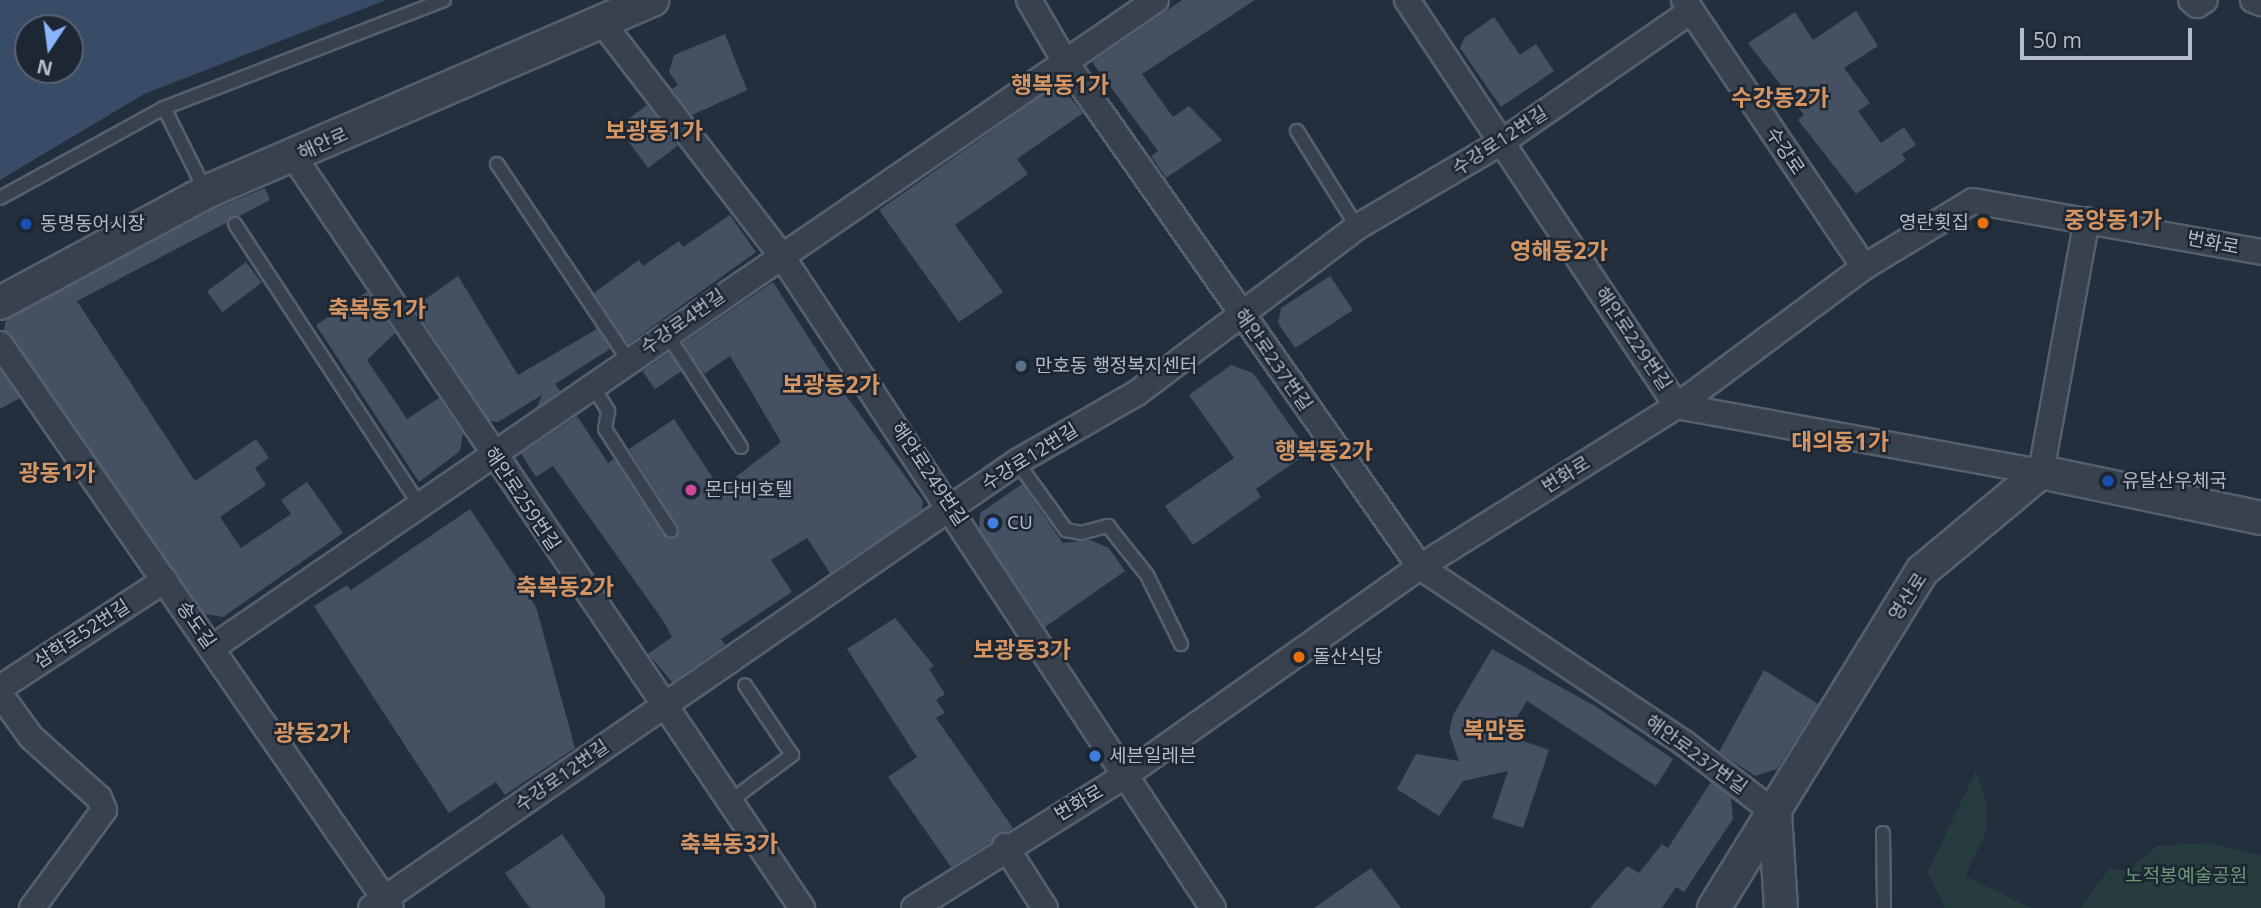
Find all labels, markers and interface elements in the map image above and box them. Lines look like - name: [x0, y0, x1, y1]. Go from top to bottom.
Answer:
- north arrow: [14, 14, 84, 84]
- scale bar: [2023, 14, 2194, 58]
- text: 50 m: [2033, 26, 2082, 54]
- text: N: [34, 53, 55, 82]
- district label: 행복동1가: [1011, 70, 1109, 98]
- district label: 수강동2가: [1731, 83, 1829, 111]
- street label: 수강로12번길: [1448, 102, 1552, 180]
- district label: 보광동1가: [605, 116, 703, 144]
- street label: 해안로: [294, 123, 352, 165]
- street label: 수강로: [1761, 123, 1809, 179]
- district label: 중앙동1가: [2064, 205, 2162, 233]
- place label: 영란횟집: [1899, 212, 1969, 234]
- place label: 동명동어시장: [40, 213, 145, 235]
- marker: 영란횟집: [1975, 215, 1991, 231]
- marker: 동명동어시장: [18, 216, 34, 232]
- street label: 번화로: [2185, 227, 2241, 259]
- district label: 영해동2가: [1510, 236, 1608, 264]
- street label: 해안로229번길: [1590, 283, 1676, 395]
- street label: 수강로4번길: [636, 284, 730, 360]
- district label: 축복동1가: [328, 294, 426, 322]
- street label: 해안로237번길: [1229, 304, 1317, 416]
- place label: 만호동 행정복지센터: [1035, 355, 1197, 377]
- marker: 만호동 행정복지센터: [1013, 358, 1029, 374]
- district label: 보광동2가: [782, 370, 880, 398]
- street label: 해안로249번길: [886, 418, 972, 530]
- street label: 수강로12번길: [978, 418, 1082, 496]
- district label: 대의동1가: [1791, 427, 1889, 455]
- district label: 행복동2가: [1275, 436, 1373, 464]
- street label: 해안로259번길: [479, 443, 565, 555]
- street label: 번화로: [1538, 451, 1594, 499]
- district label: 광동1가: [19, 458, 95, 486]
- place label: 유달산우체국: [2122, 470, 2227, 492]
- marker: 유달산우체국: [2100, 473, 2116, 489]
- place label: 몬다비호텔: [705, 479, 792, 501]
- marker: 몬다비호텔: [683, 482, 699, 498]
- place label: CU: [1007, 512, 1033, 534]
- marker: CU: [985, 515, 1001, 531]
- street label: 영산로: [1884, 569, 1932, 625]
- district label: 축복동2가: [516, 572, 614, 600]
- street label: 삼학로52번길: [30, 595, 134, 673]
- street label: 송도길: [172, 597, 220, 653]
- district label: 보광동3가: [973, 635, 1071, 663]
- place label: 돌산식당: [1313, 646, 1383, 668]
- marker: 돌산식당: [1291, 649, 1307, 665]
- street label: 해안로237번길: [1641, 711, 1751, 799]
- district label: 복만동: [1463, 715, 1527, 743]
- district label: 광동2가: [274, 718, 350, 746]
- street label: 수강로12번길: [511, 735, 613, 817]
- place label: 세븐일레븐: [1109, 745, 1196, 767]
- marker: 세븐일레븐: [1087, 748, 1103, 764]
- street label: 번화로: [1051, 780, 1107, 826]
- district label: 축복동3가: [680, 829, 778, 857]
- park label: 노적봉예술공원: [2125, 865, 2247, 887]

